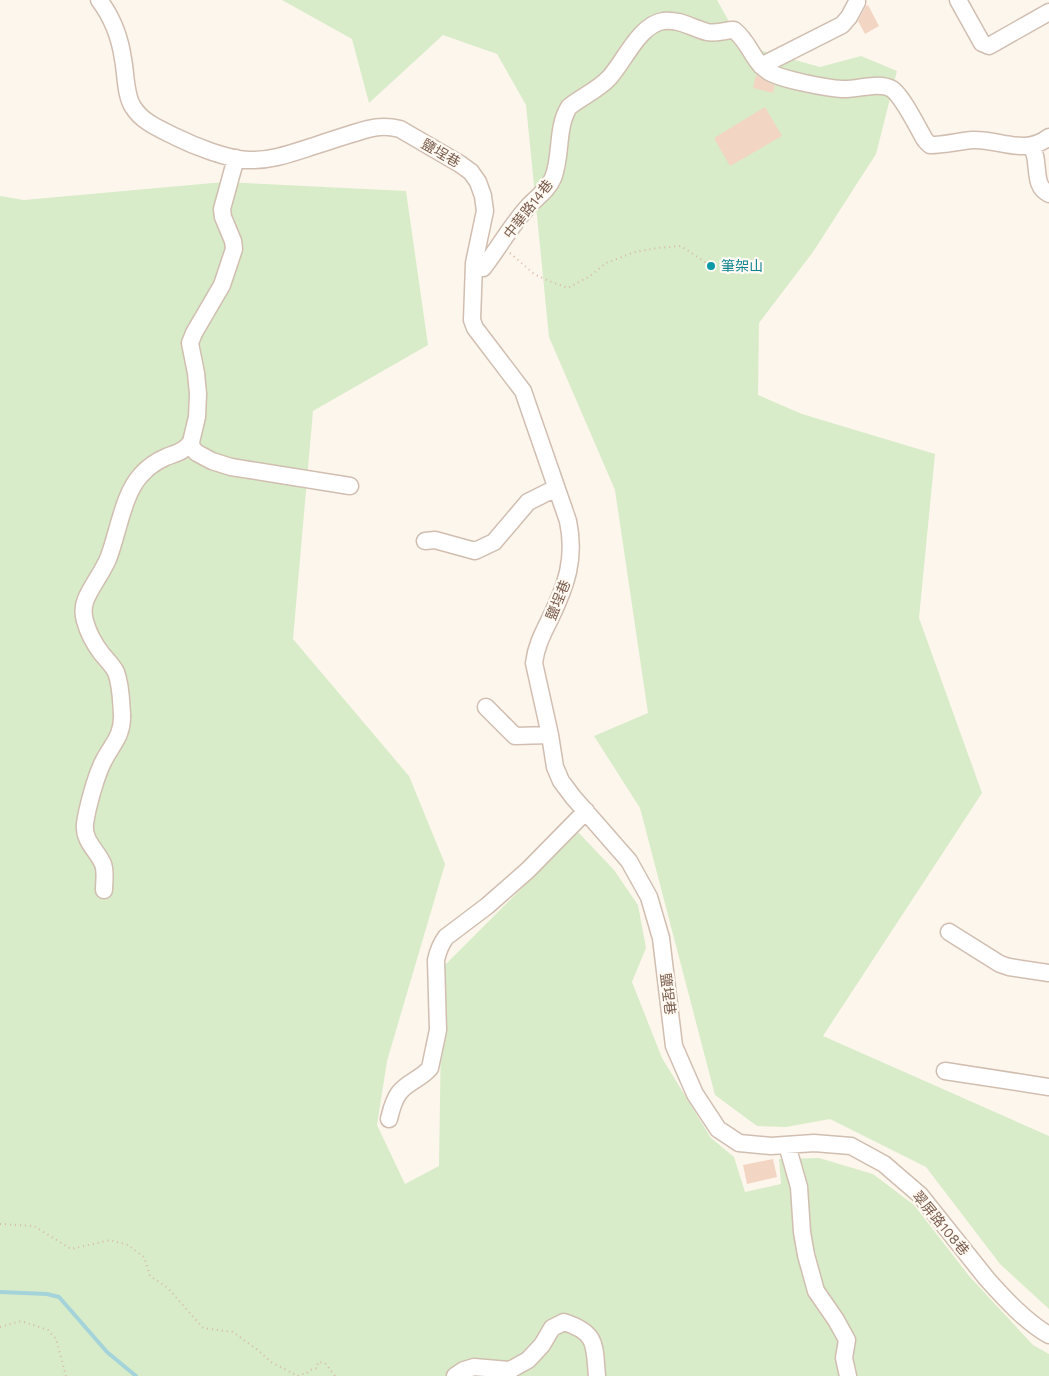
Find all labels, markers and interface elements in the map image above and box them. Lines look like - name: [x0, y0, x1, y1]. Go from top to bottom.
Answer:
- street label: 鹽埕巷: [419, 136, 463, 170]
- street label: 中華路14巷: [500, 176, 556, 242]
- place label: 筆架山: [721, 258, 763, 274]
- marker: 筆架山: [705, 260, 717, 272]
- street label: 鹽埕巷: [543, 578, 573, 622]
- street label: 鹽埕巷: [658, 972, 678, 1016]
- street label: 翠屏路108巷: [910, 1188, 972, 1258]

